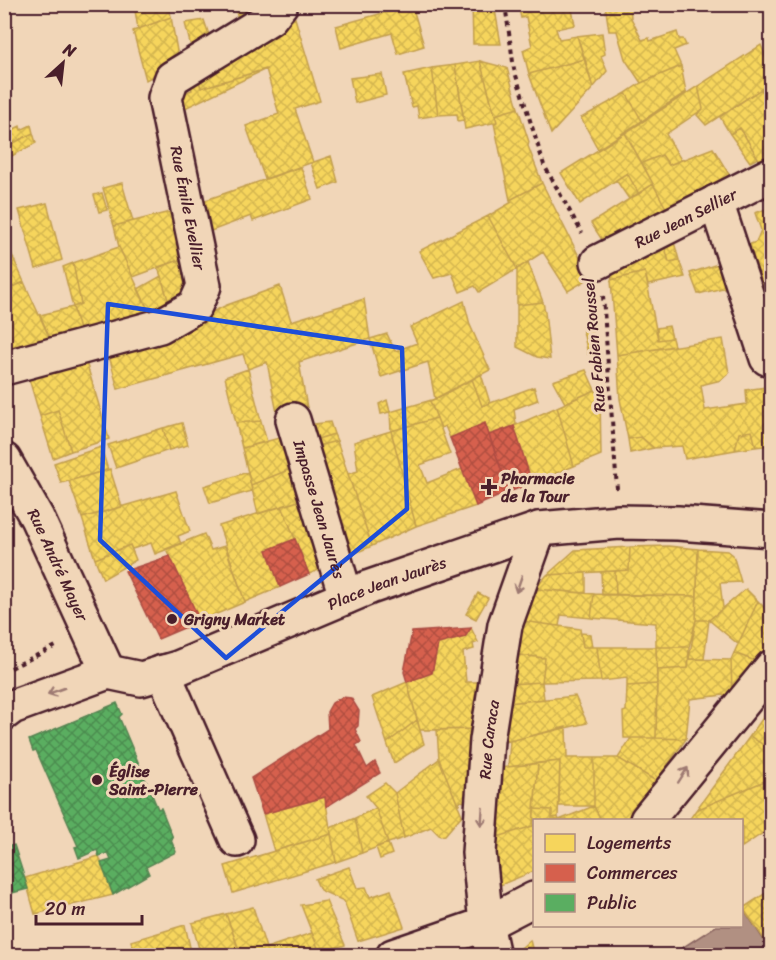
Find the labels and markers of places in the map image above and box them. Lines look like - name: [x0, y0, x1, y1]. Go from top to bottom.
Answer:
- place label: Pharmacie de la Tour: [501, 464, 575, 511]
- marker: Pharmacie de la Tour: [482, 480, 496, 494]
- place label: Grigny Market: [183, 605, 285, 634]
- marker: Grigny Market: [165, 612, 179, 626]
- place label: Église Saint-Pierre: [108, 757, 199, 804]
- marker: Église Saint-Pierre: [90, 773, 104, 787]

